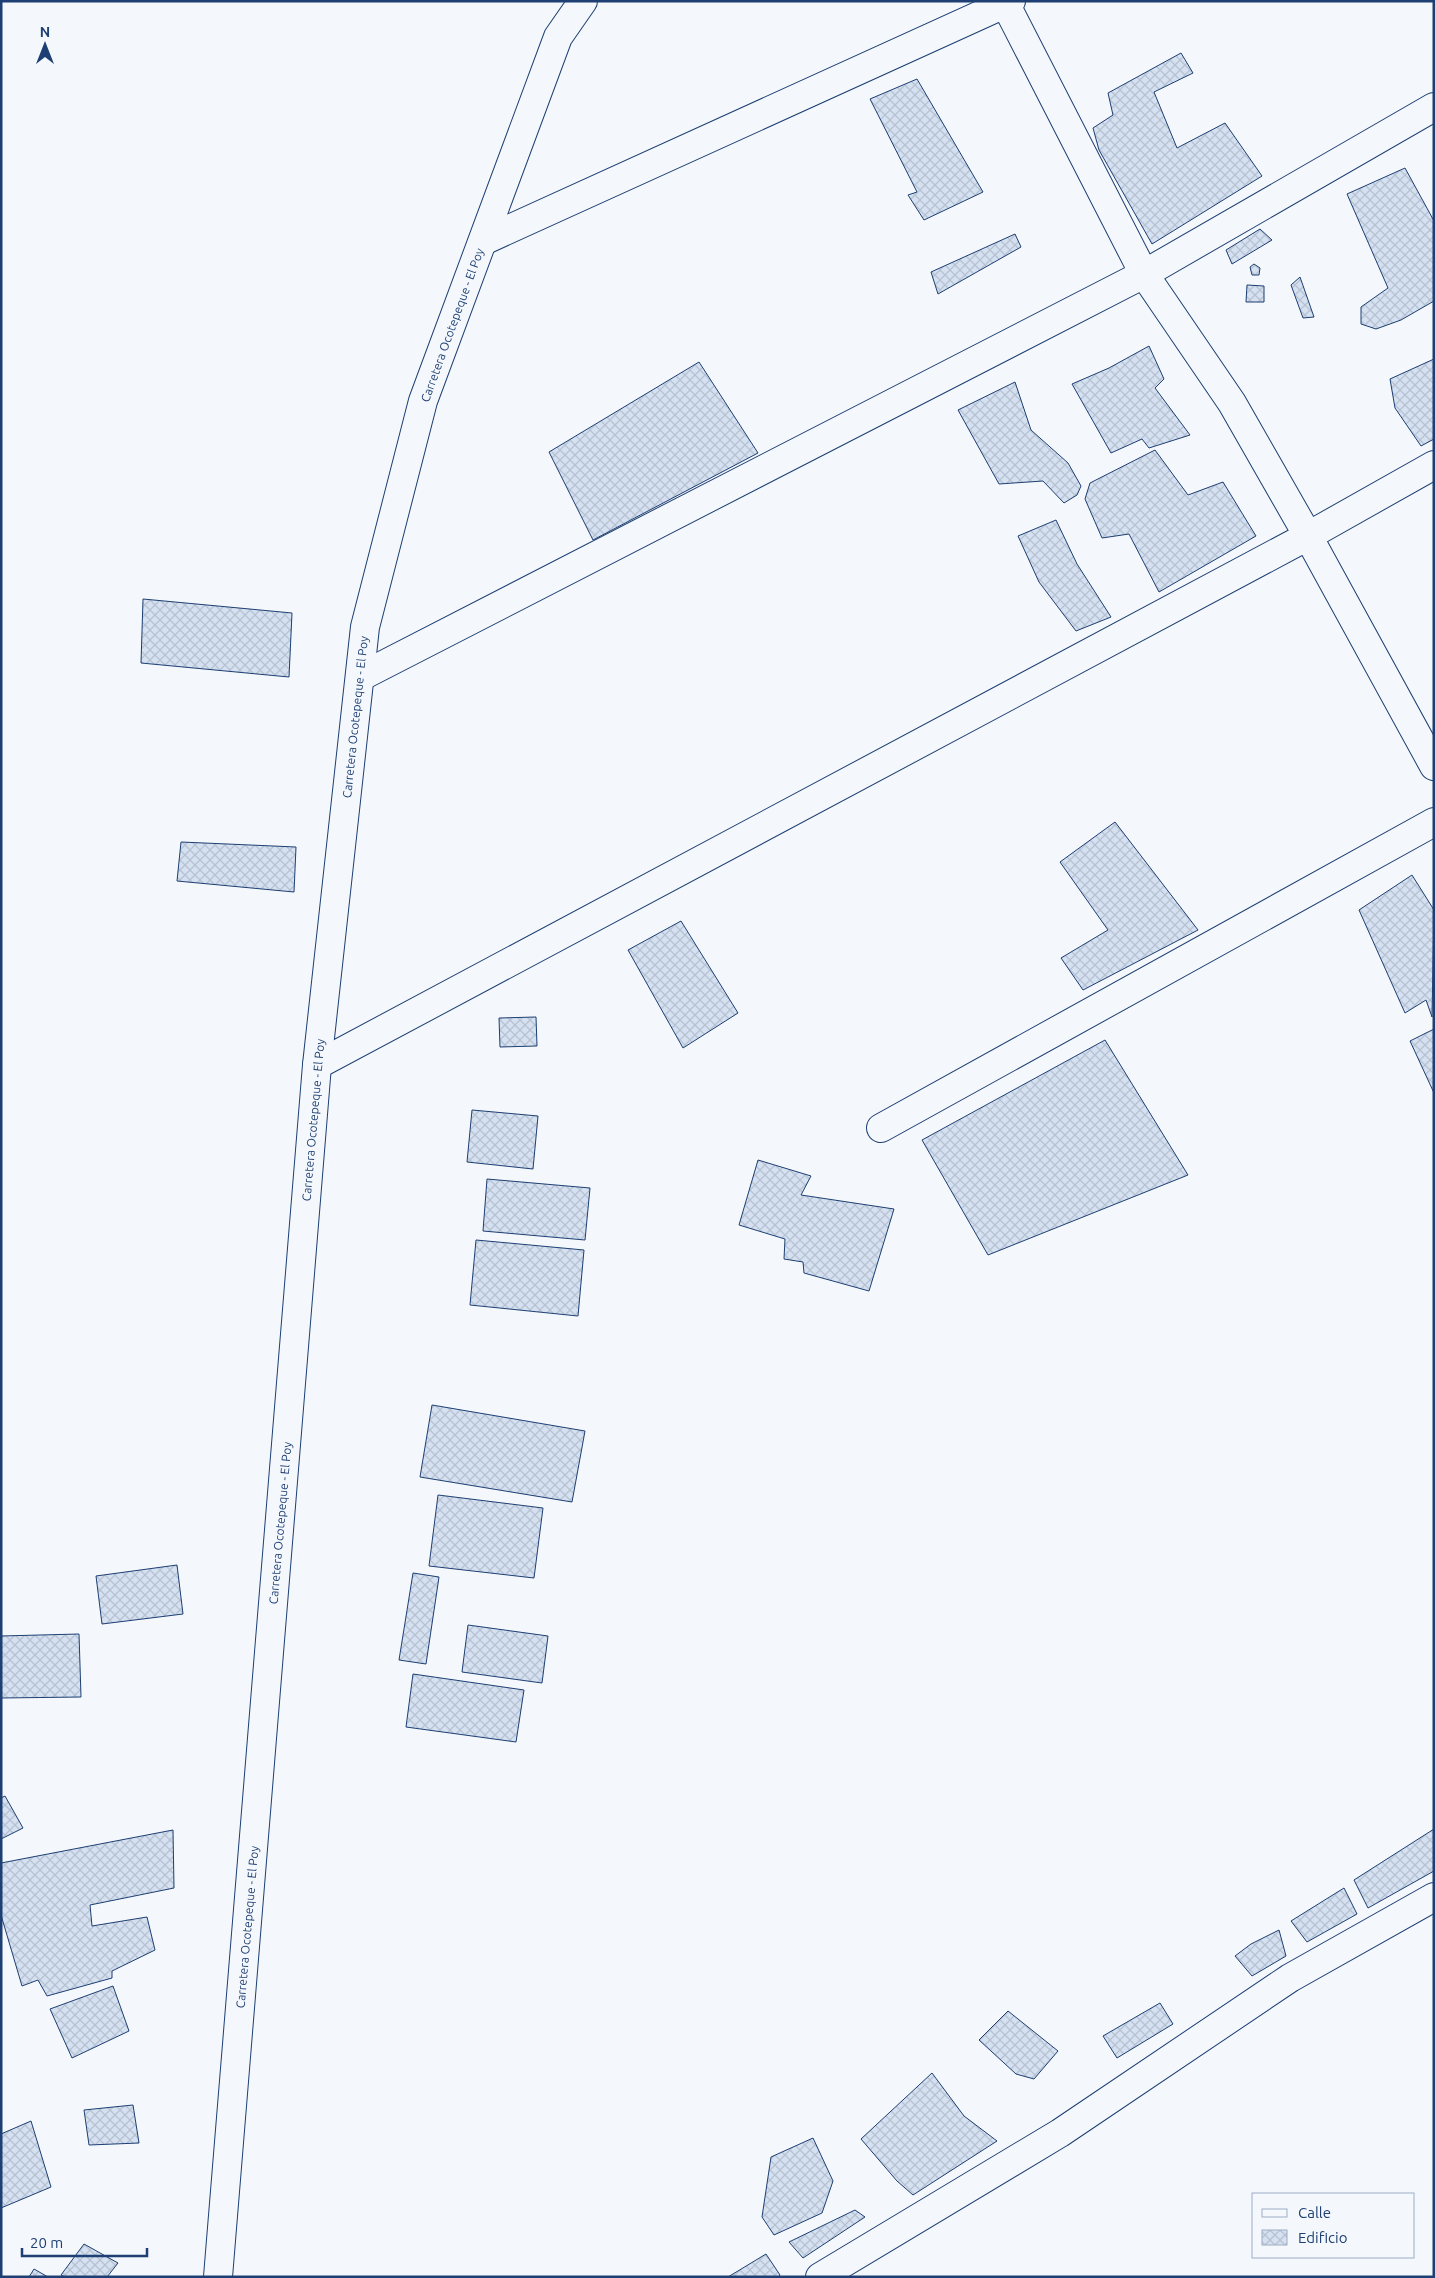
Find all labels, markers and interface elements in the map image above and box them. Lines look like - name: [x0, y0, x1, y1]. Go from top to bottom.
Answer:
- north arrow: [20, 20, 70, 70]
- text: N: [40, 24, 50, 40]
- street label: Carretera Ocotepeque - El Poy: [418, 246, 486, 404]
- street label: Carretera Ocotepeque - El Poy: [340, 635, 370, 799]
- street label: Carretera Ocotepeque - El Poy: [299, 1038, 327, 1202]
- street label: Carretera Ocotepeque - El Poy: [266, 1441, 294, 1605]
- street label: Carretera Ocotepeque - El Poy: [233, 1845, 261, 2009]
- legend: [1252, 2193, 1415, 2258]
- text: Calle: [1298, 2204, 1331, 2221]
- scale bar: [22, 2226, 148, 2258]
- text: Edificio: [1298, 2229, 1347, 2246]
- text: 20 m: [30, 2234, 63, 2251]

